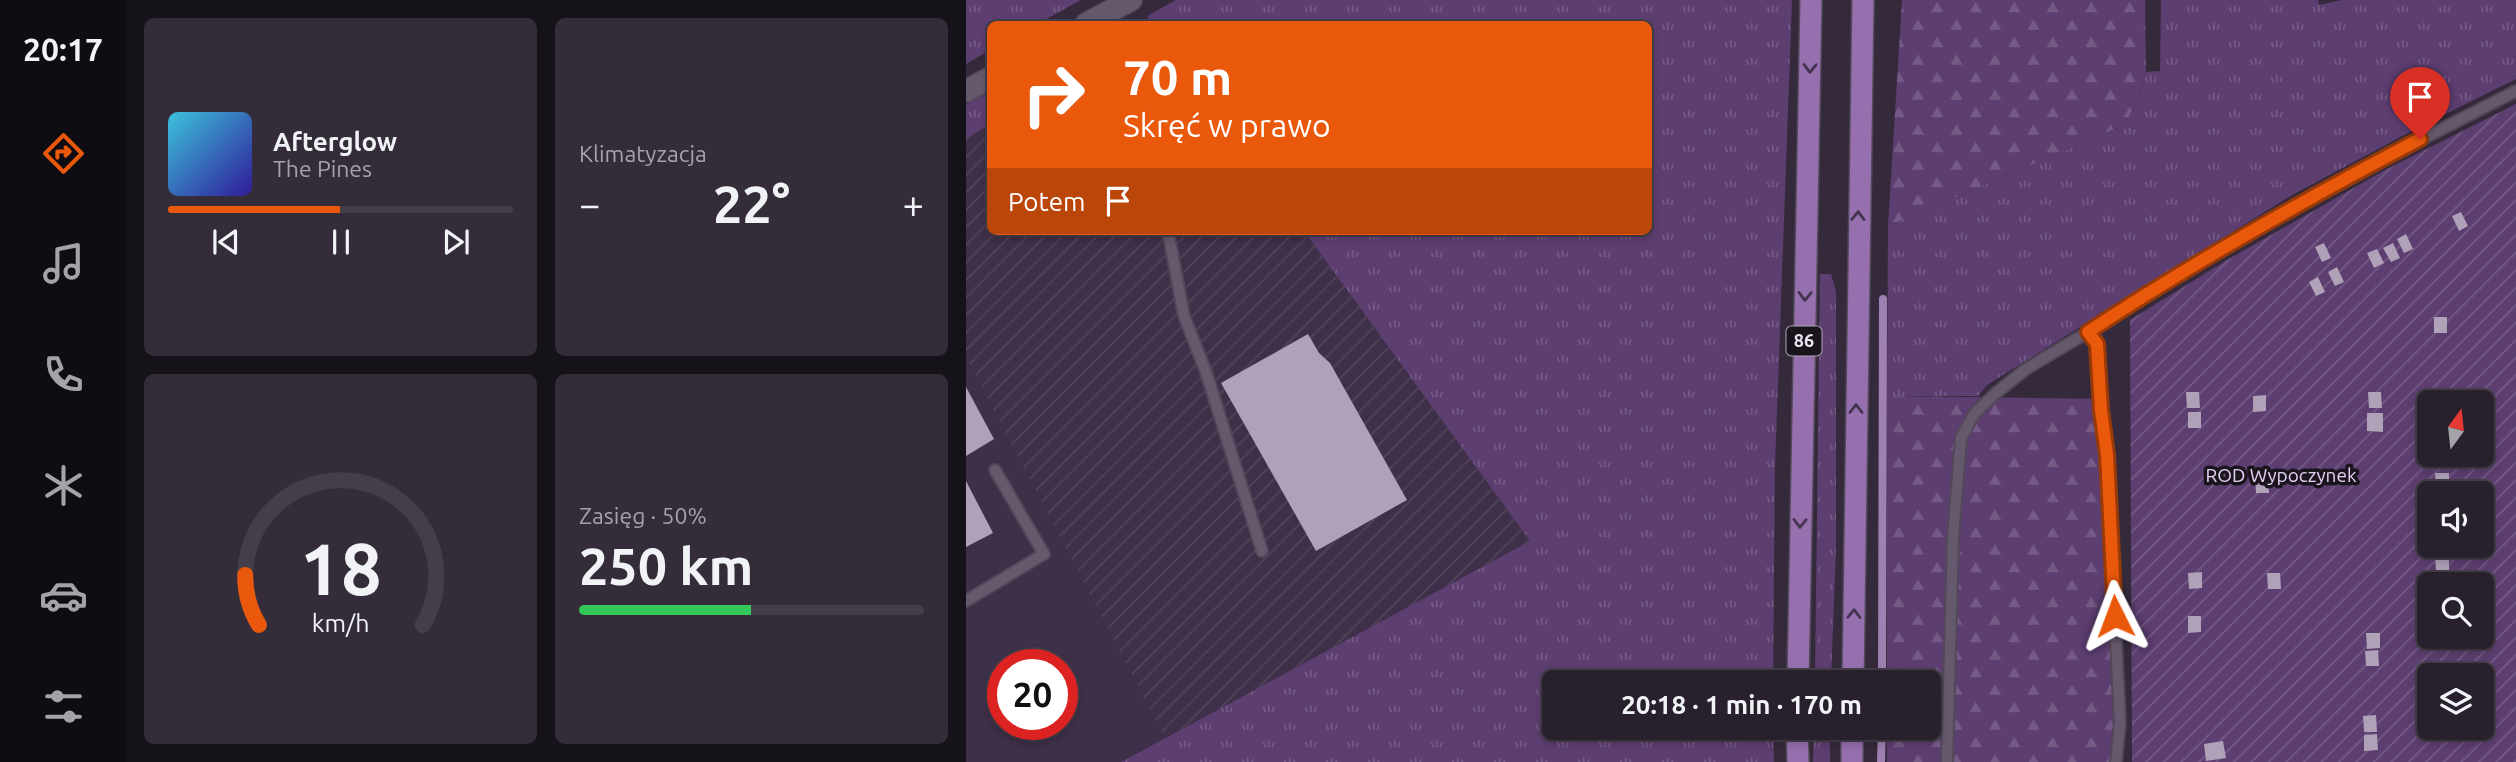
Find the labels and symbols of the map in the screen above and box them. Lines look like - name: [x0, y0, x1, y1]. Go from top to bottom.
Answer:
- one-way arrow: [1802, 63, 1818, 74]
- pin: [2390, 67, 2450, 139]
- one-way arrow: [1850, 211, 1866, 221]
- one-way arrow: [1797, 291, 1813, 301]
- road number: 86: [1786, 326, 1822, 356]
- north arrow: [2417, 390, 2494, 467]
- one-way arrow: [1848, 403, 1864, 414]
- park label: ROD Wypoczynek: [2206, 464, 2357, 486]
- one-way arrow: [1793, 518, 1808, 529]
- position arrow: [2078, 579, 2152, 653]
- one-way arrow: [1846, 609, 1862, 619]
- speed limit sign: 20: [987, 649, 1078, 740]

